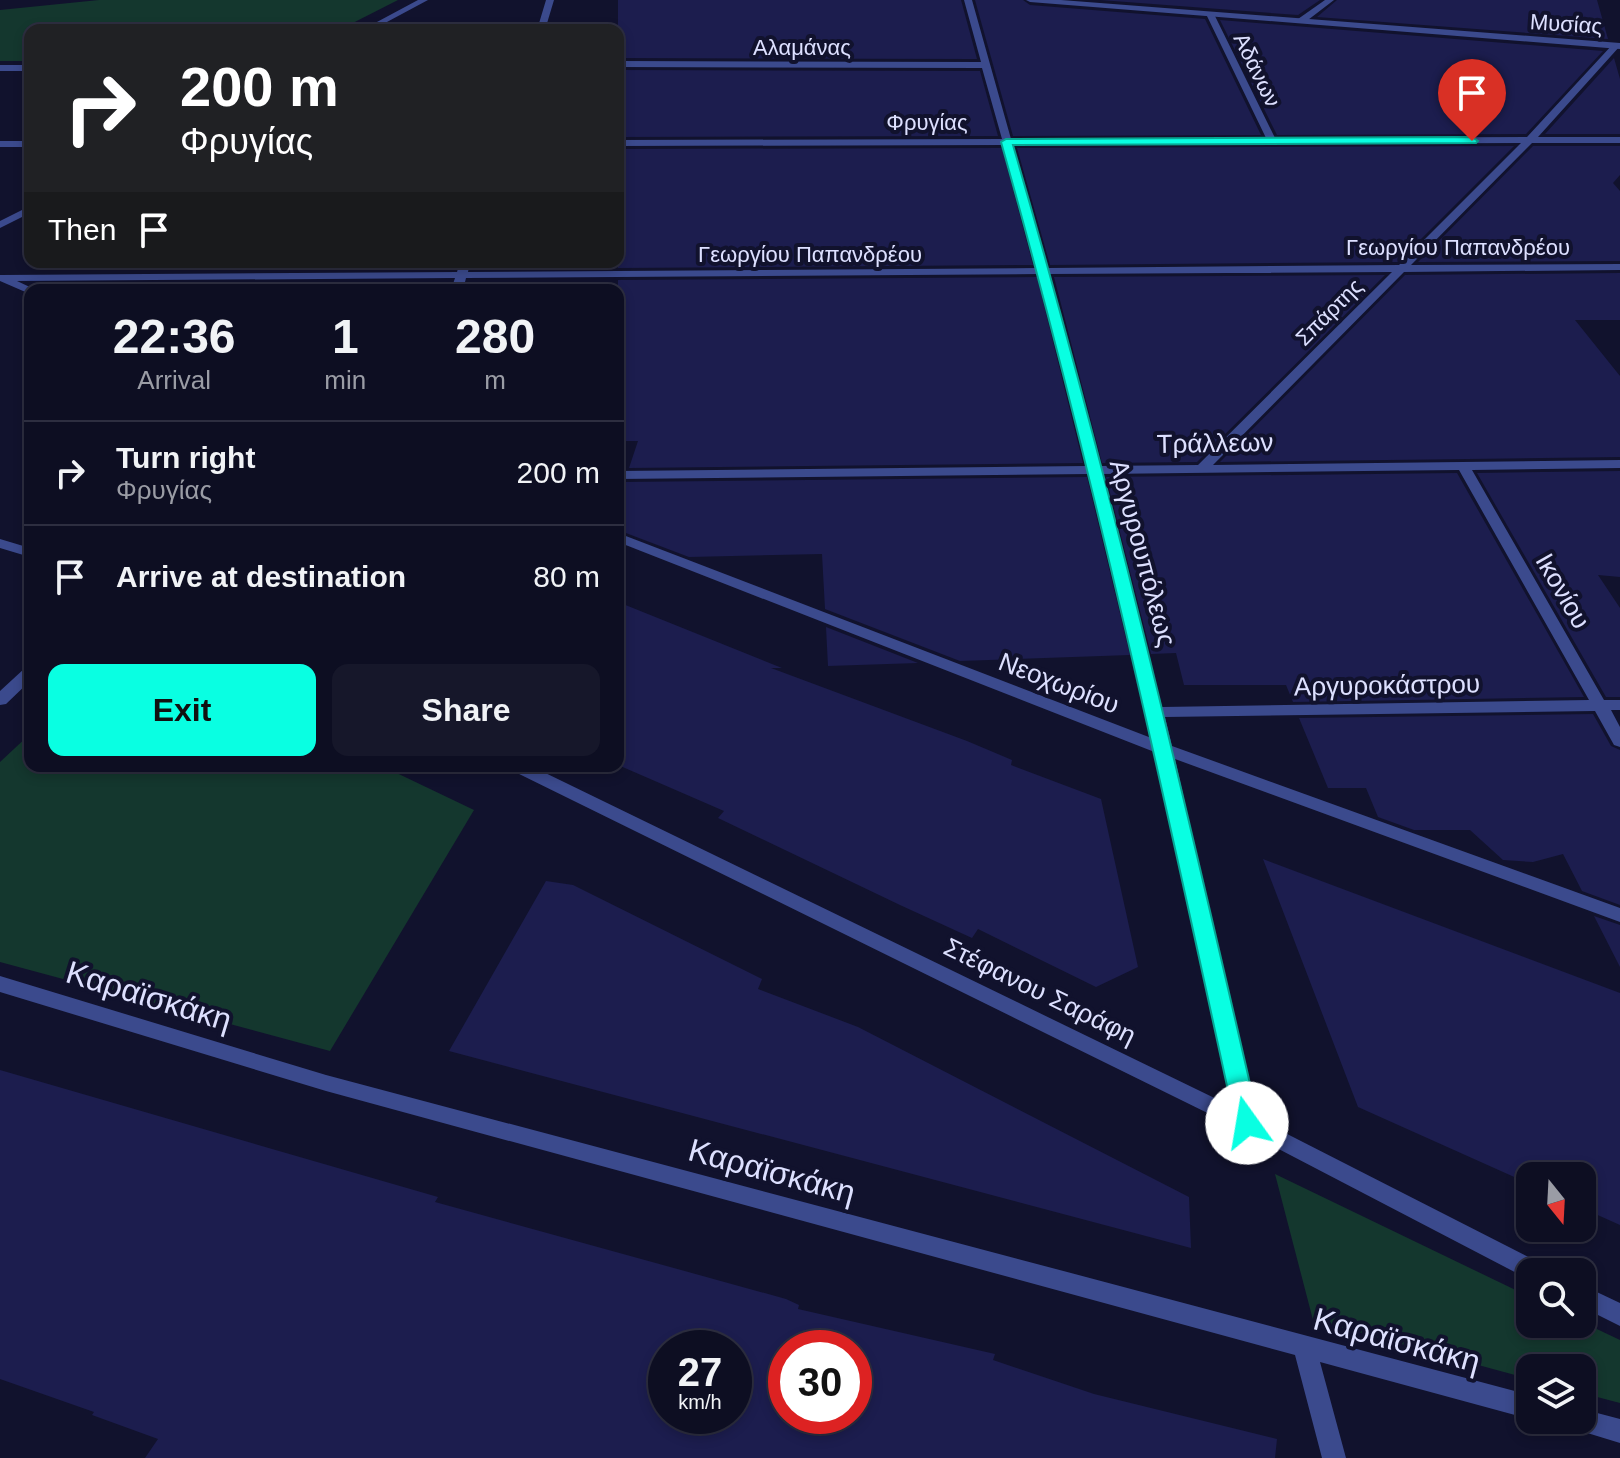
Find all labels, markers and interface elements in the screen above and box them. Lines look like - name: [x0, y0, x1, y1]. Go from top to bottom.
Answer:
- street label: Μυσίας: [1529, 9, 1603, 39]
- street label: Αδάνων: [1228, 29, 1286, 111]
- street label: Αλαμάνας: [753, 35, 851, 60]
- text: 200 m: [180, 55, 339, 118]
- icon: right: [48, 56, 152, 160]
- pin: [1438, 59, 1506, 141]
- icon: arrive: [1450, 71, 1494, 115]
- street label: Φρυγίας: [886, 110, 968, 135]
- text: Φρυγίας: [180, 121, 313, 162]
- icon: arrive: [132, 208, 176, 252]
- text: Then: [48, 213, 116, 246]
- street label: Γεωργίου Παπανδρέου: [1346, 235, 1570, 260]
- street label: Γεωργίου Παπανδρέου: [698, 242, 922, 267]
- street label: Σπάρτης: [1291, 274, 1367, 350]
- text: 22:36: [113, 310, 236, 363]
- text: 1: [332, 310, 359, 363]
- text: 280: [455, 310, 535, 363]
- text: Arrival: [137, 365, 211, 395]
- text: min: [324, 365, 366, 395]
- text: m: [484, 365, 506, 395]
- street label: Τράλλεων: [1156, 427, 1274, 459]
- text: Turn right: [116, 441, 255, 474]
- icon: right: [48, 451, 92, 495]
- text: 200 m: [517, 456, 600, 489]
- street label: Αργυρουπόλεως: [1104, 456, 1182, 650]
- text: Φρυγίας: [116, 475, 212, 505]
- street label: Ικονίου: [1530, 548, 1596, 634]
- icon: arrive: [48, 555, 92, 599]
- text: Arrive at destination: [116, 560, 406, 593]
- text: 80 m: [533, 560, 600, 593]
- street label: Νεοχωρίου: [995, 646, 1123, 720]
- button: Exit: [48, 664, 316, 756]
- button: Share: [332, 664, 600, 756]
- street label: Αργυροκάστρου: [1294, 668, 1480, 702]
- street label: Στέφανου Σαράφη: [939, 932, 1141, 1050]
- street label: Καραϊσκάκη: [62, 954, 236, 1038]
- position arrow: [1205, 1081, 1289, 1165]
- street label: Καραϊσκάκη: [685, 1131, 859, 1211]
- north arrow: [1516, 1162, 1596, 1242]
- map controls: [1516, 1162, 1596, 1434]
- button: search: [1516, 1258, 1596, 1338]
- street label: Καραϊσκάκη: [1310, 1300, 1484, 1380]
- speed limit sign: 30: [768, 1330, 872, 1434]
- text: 27: [678, 1350, 722, 1394]
- button: layers: [1516, 1354, 1596, 1434]
- text: km/h: [678, 1391, 722, 1413]

